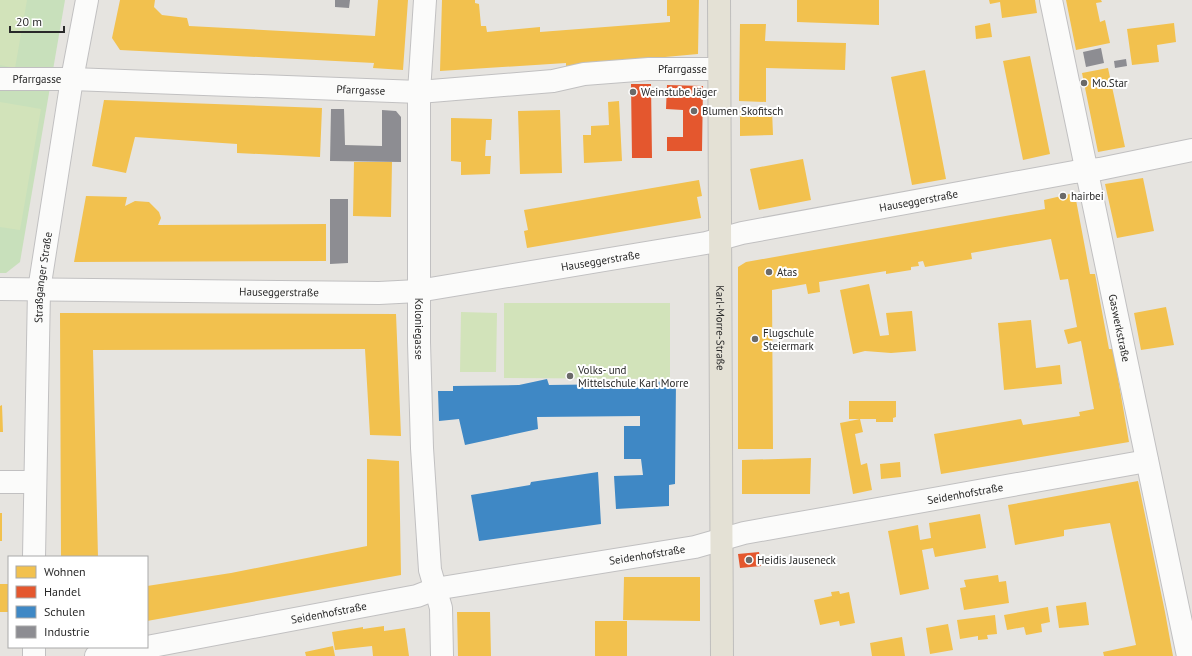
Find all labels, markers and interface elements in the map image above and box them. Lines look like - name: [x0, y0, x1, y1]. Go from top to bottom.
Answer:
- scale bar: [10, 8, 64, 34]
- text: 20 m: [16, 14, 42, 29]
- street label: Pfarrgasse: [658, 62, 707, 76]
- street label: Pfarrgasse: [13, 72, 62, 86]
- place label: Mo.Star: [1092, 76, 1128, 90]
- marker: Mo.Star: [1079, 78, 1089, 88]
- street label: Pfarrgasse: [336, 82, 386, 98]
- place label: Weinstube Jäger: [641, 85, 717, 99]
- marker: Weinstube Jäger: [628, 87, 638, 97]
- place label: Blumen Skofitsch: [702, 104, 783, 118]
- marker: Blumen Skofitsch: [689, 106, 699, 116]
- street label: Hauseggerstraße: [878, 186, 960, 215]
- place label: hairbei: [1071, 189, 1104, 203]
- marker: hairbei: [1058, 191, 1068, 201]
- street label: Straßganger Straße: [31, 230, 55, 323]
- street label: Hauseggerstraße: [560, 247, 641, 274]
- place label: Atas: [777, 265, 797, 279]
- marker: Atas: [764, 267, 774, 277]
- street label: Hauseggerstraße: [239, 285, 319, 299]
- street label: Karl-Morre-Straße: [713, 285, 728, 371]
- street label: Gaswerkstraße: [1106, 293, 1133, 364]
- street label: Koloniegasse: [412, 298, 427, 360]
- place label: Flugschule Steiermark: [763, 326, 814, 353]
- marker: Flugschule Steiermark: [750, 334, 760, 344]
- place label: Volks- und Mittelschule Karl Morre: [577, 363, 689, 390]
- marker: Volks- und Mittelschule Karl Morre: [565, 371, 575, 381]
- street label: Seidenhofstraße: [926, 480, 1005, 507]
- street label: Seidenhofstraße: [608, 542, 687, 568]
- place label: Heidis Jauseneck: [757, 553, 837, 567]
- marker: Heidis Jauseneck: [744, 555, 754, 565]
- legend: [8, 556, 148, 648]
- text: Wohnen: [44, 564, 86, 579]
- text: Handel: [44, 584, 81, 599]
- street label: Seidenhofstraße: [290, 599, 368, 627]
- text: Schulen: [44, 604, 85, 619]
- text: Industrie: [44, 624, 90, 639]

